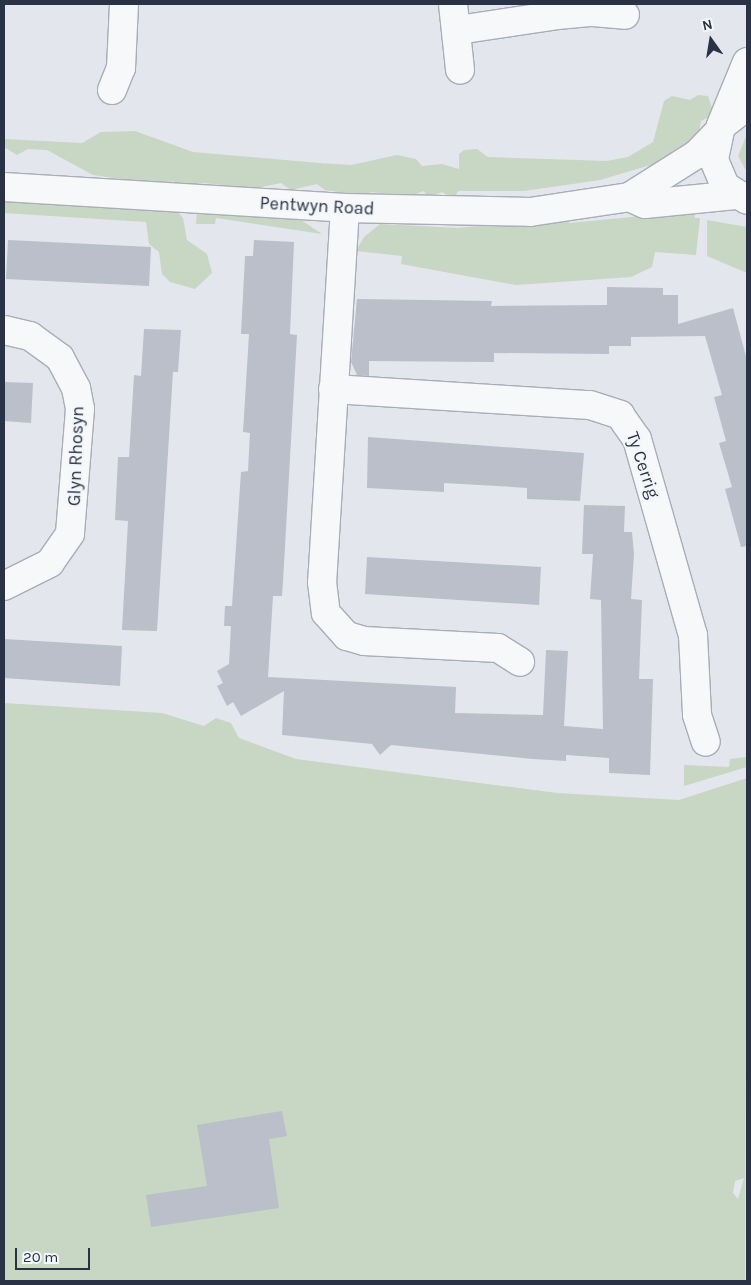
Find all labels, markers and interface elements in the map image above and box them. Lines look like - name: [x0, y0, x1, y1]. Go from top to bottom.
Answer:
- north arrow: [686, 15, 736, 65]
- text: N: [701, 15, 714, 34]
- street label: Pentwyn Road: [259, 192, 375, 220]
- street label: Glyn Rhosyn: [63, 406, 89, 506]
- street label: Ty Cerrig: [622, 429, 664, 501]
- scale bar: [18, 1238, 92, 1270]
- text: 20 m: [23, 1248, 58, 1266]

